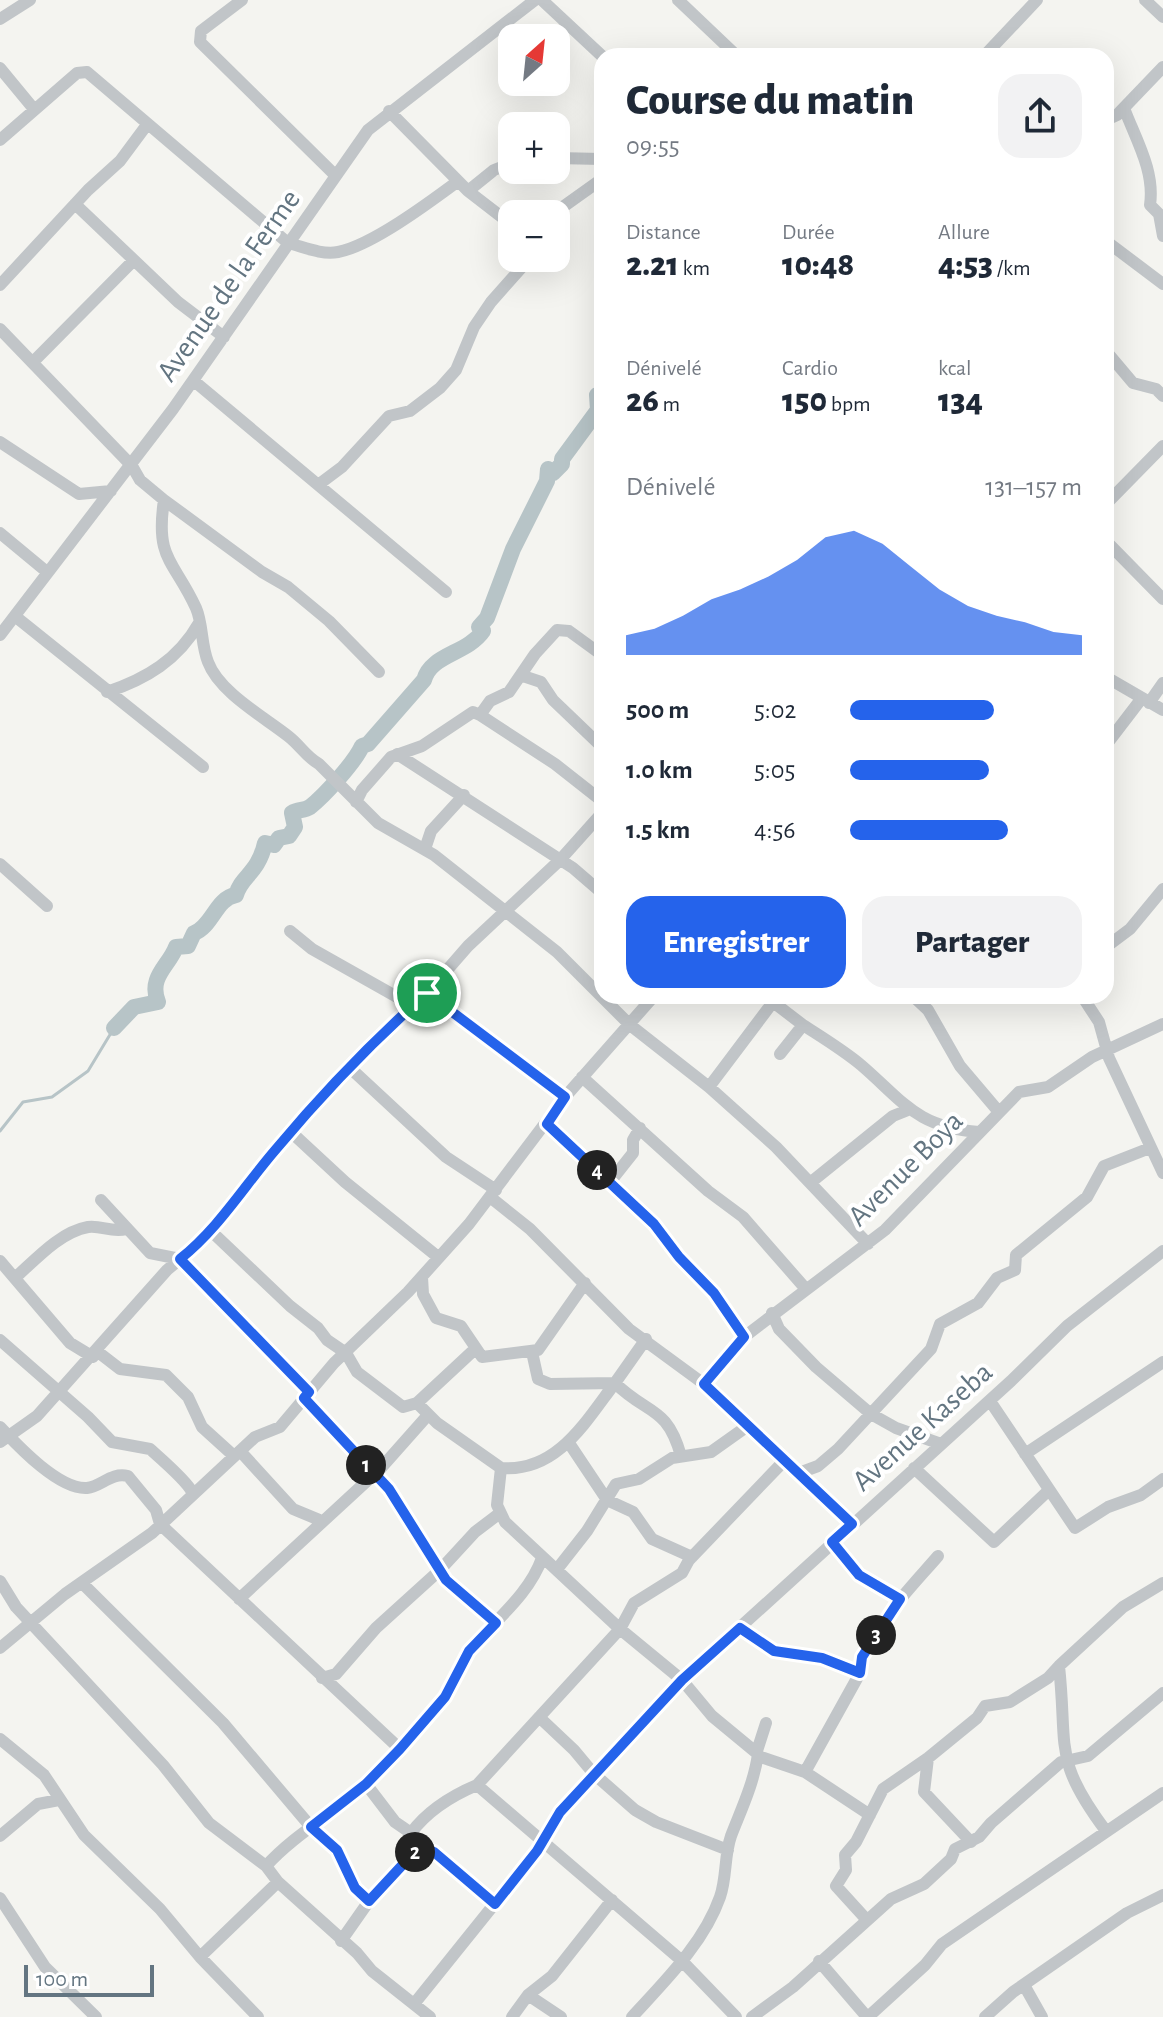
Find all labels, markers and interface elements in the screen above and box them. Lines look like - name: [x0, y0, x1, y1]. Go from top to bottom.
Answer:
- north arrow: [498, 24, 570, 96]
- map controls: [498, 24, 570, 272]
- button: share: [998, 74, 1082, 158]
- text: Course du matin: [626, 79, 914, 123]
- button: +: [498, 112, 570, 184]
- text: 09:55: [626, 133, 680, 159]
- street label: Avenue de la Ferme: [152, 184, 306, 387]
- button: −: [498, 200, 570, 272]
- text: Distance: [626, 221, 701, 243]
- text: Durée: [782, 221, 835, 243]
- text: Allure: [938, 221, 990, 243]
- text: 2.21: [626, 248, 679, 282]
- text: 10:48: [782, 248, 854, 282]
- text: 4:53: [938, 248, 993, 282]
- text: km: [679, 257, 710, 279]
- text: /km: [993, 257, 1031, 279]
- text: Dénivelé: [626, 357, 702, 379]
- text: Cardio: [782, 357, 838, 379]
- text: kcal: [938, 357, 972, 379]
- text: 26: [626, 384, 659, 418]
- text: 150: [782, 384, 827, 418]
- text: 134: [938, 384, 983, 418]
- text: m: [659, 393, 680, 415]
- text: bpm: [827, 393, 871, 415]
- text: Dénivelé: [626, 474, 716, 500]
- text: 131–157 m: [985, 474, 1082, 500]
- text: 500 m: [626, 697, 689, 723]
- text: 5:02: [754, 697, 796, 723]
- text: 1.0 km: [626, 757, 693, 783]
- text: 5:05: [754, 757, 795, 783]
- text: 1.5 km: [626, 817, 690, 843]
- text: 4:56: [754, 817, 796, 843]
- button: Enregistrer: [626, 896, 846, 988]
- button: Partager: [862, 896, 1082, 988]
- pin: [393, 959, 461, 1027]
- icon: arrive: [405, 971, 449, 1015]
- street label: Avenue Boya: [843, 1106, 969, 1232]
- pin: 4: [577, 1150, 617, 1190]
- text: 4: [591, 1159, 603, 1181]
- street label: Avenue Kaseba: [847, 1357, 998, 1497]
- pin: 1: [346, 1445, 386, 1485]
- text: 1: [362, 1454, 370, 1476]
- pin: 3: [856, 1615, 896, 1655]
- text: 3: [871, 1624, 881, 1646]
- pin: 2: [395, 1832, 435, 1872]
- text: 2: [410, 1841, 420, 1863]
- scale bar: [24, 1961, 154, 1997]
- text: 100 m: [36, 1968, 88, 1990]

